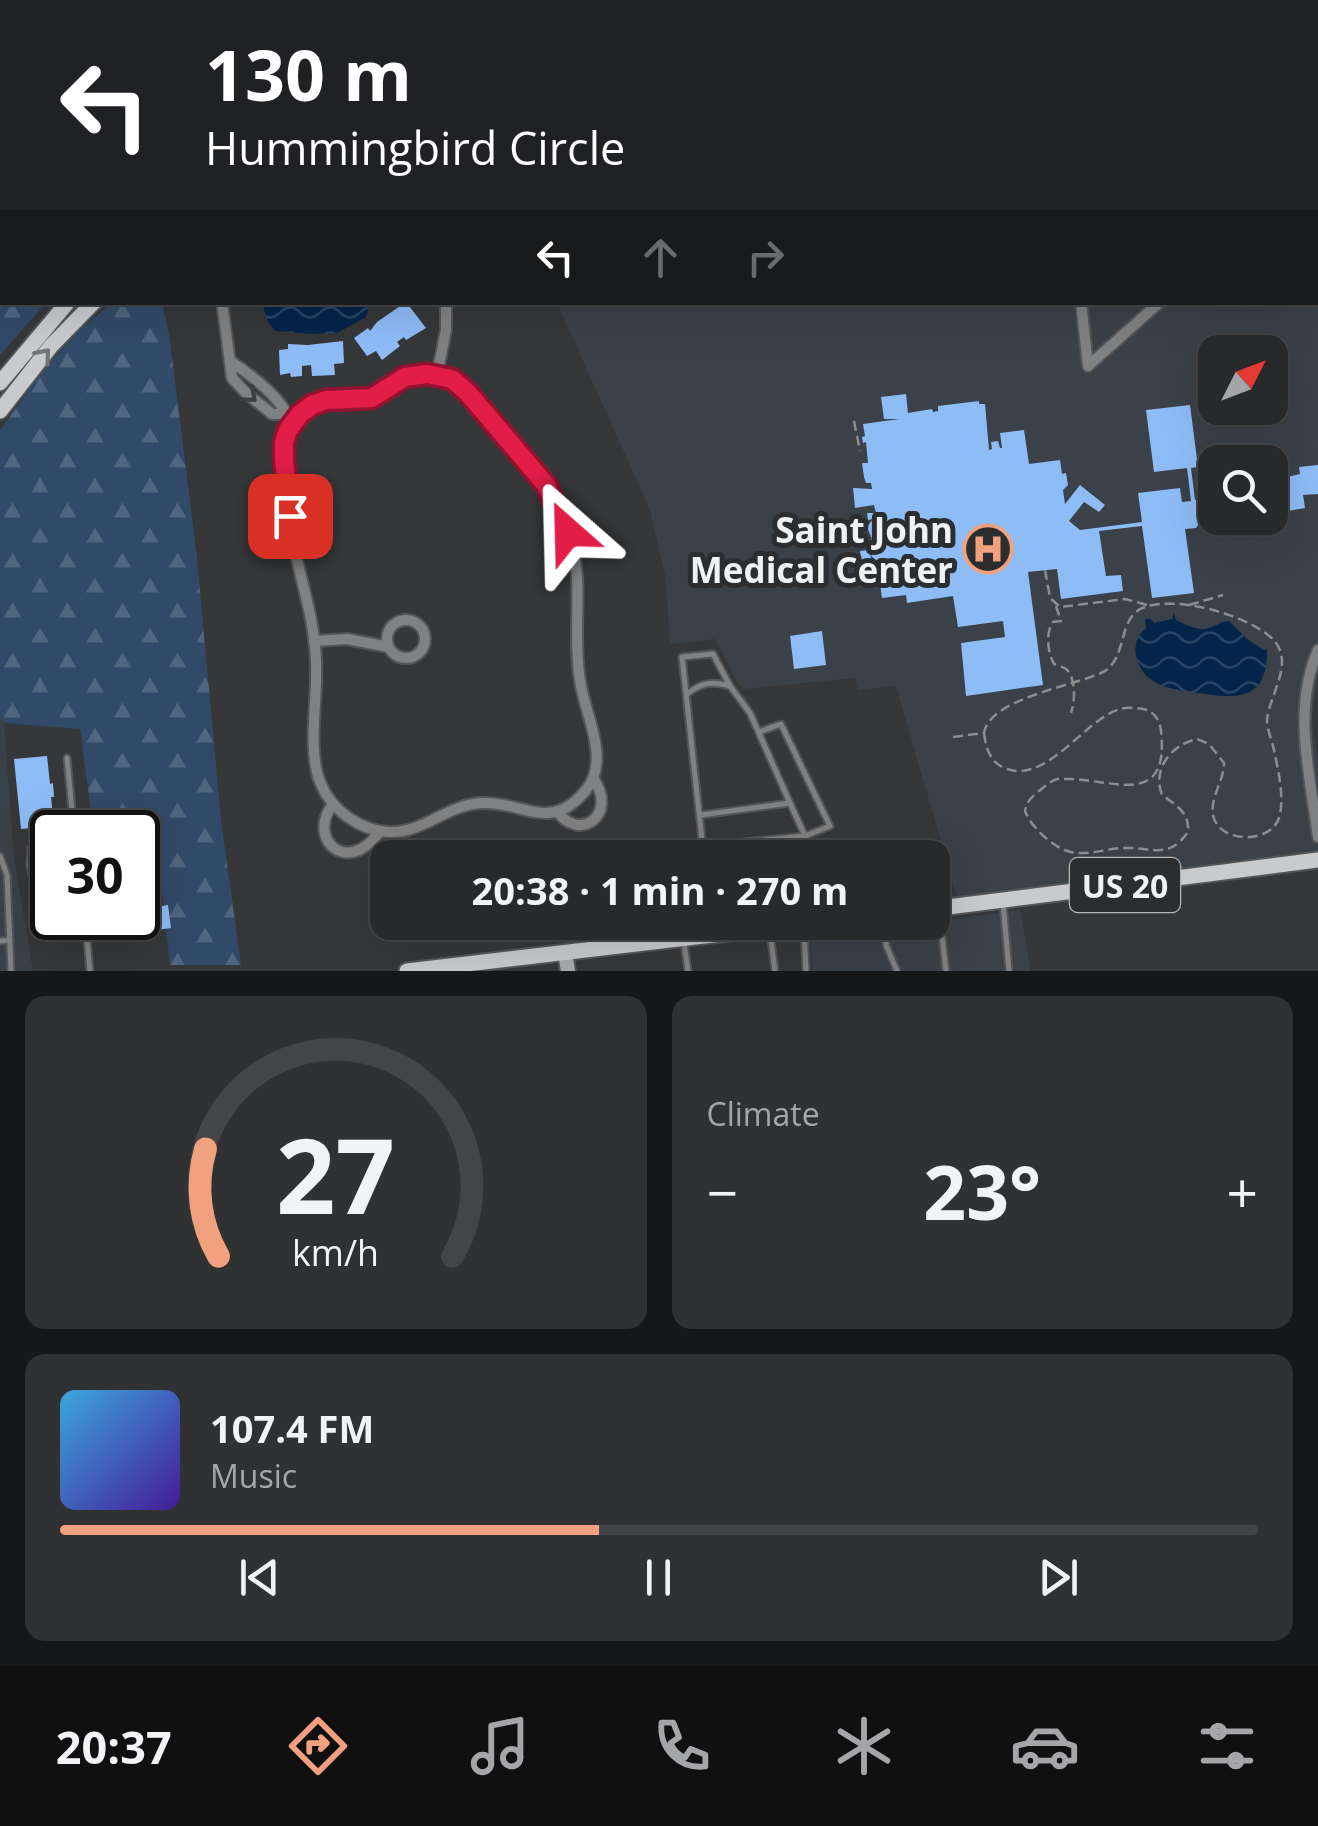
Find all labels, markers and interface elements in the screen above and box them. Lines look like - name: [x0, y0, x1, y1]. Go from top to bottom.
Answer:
- text: 130 m: [205, 26, 412, 122]
- icon: left: [40, 40, 170, 170]
- text: Hummingbird Circle: [205, 117, 625, 178]
- icon: left: [528, 230, 583, 285]
- icon: ahead: [633, 230, 688, 285]
- icon: right: [738, 230, 793, 285]
- north arrow: [1198, 335, 1288, 425]
- map controls: [1198, 335, 1288, 535]
- one-way arrow: [33, 348, 51, 366]
- one-way arrow: [239, 384, 257, 402]
- button: search: [1198, 445, 1288, 535]
- pin: [248, 474, 333, 559]
- position arrow: [516, 480, 620, 584]
- icon: arrive: [263, 489, 318, 544]
- place label: Saint John Medical Center: [690, 506, 953, 593]
- hospital icon: Saint John Medical Center: [962, 523, 1014, 575]
- speed limit sign: 30: [30, 810, 160, 940]
- road number: US 20: [1070, 858, 1180, 912]
- text: 20:38 · 1 min · 270 m: [472, 864, 848, 916]
- text: Climate: [707, 1092, 820, 1135]
- text: 27: [276, 1103, 395, 1244]
- text: 23°: [923, 1140, 1041, 1242]
- text: −: [707, 1154, 738, 1229]
- text: +: [1227, 1154, 1258, 1229]
- text: km/h: [292, 1228, 379, 1276]
- text: 107.4 FM: [210, 1402, 374, 1454]
- text: Music: [210, 1454, 297, 1497]
- icon: previous: [232, 1550, 287, 1605]
- icon: pause: [631, 1550, 686, 1605]
- icon: next: [1031, 1550, 1086, 1605]
- icon: directions: [283, 1711, 353, 1781]
- icon: music: [465, 1711, 535, 1781]
- icon: phone: [647, 1711, 717, 1781]
- icon: climate: [829, 1711, 899, 1781]
- icon: car: [1010, 1711, 1080, 1781]
- icon: filters: [1192, 1711, 1262, 1781]
- text: 20:37: [56, 1716, 172, 1777]

